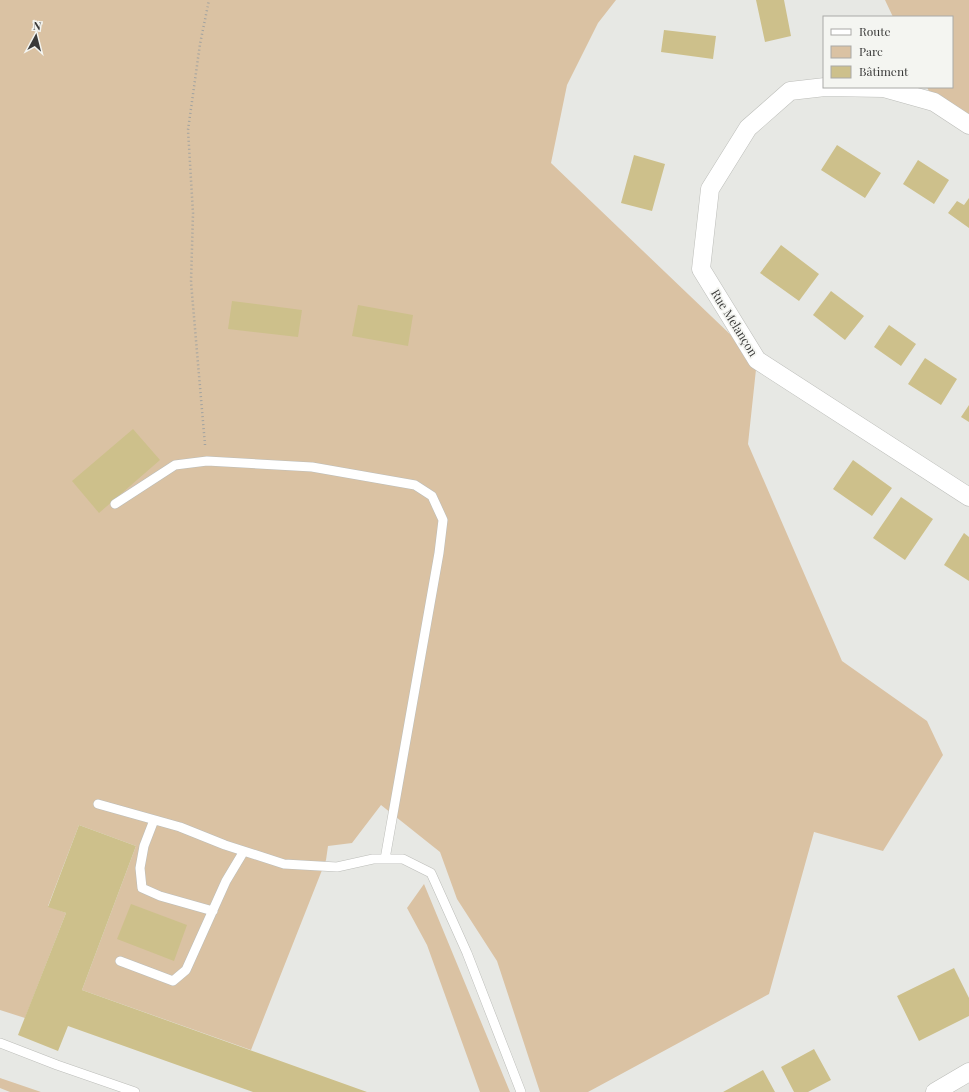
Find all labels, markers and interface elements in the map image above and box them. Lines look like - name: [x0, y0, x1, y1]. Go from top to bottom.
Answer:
- north arrow: [16, 16, 56, 56]
- legend: [823, 16, 953, 88]
- text: N: [32, 18, 42, 34]
- text: Route: [859, 23, 891, 39]
- text: Parc: [859, 43, 883, 59]
- text: Bâtiment: [859, 63, 909, 79]
- street label: Rue Melançon: [708, 286, 762, 359]

